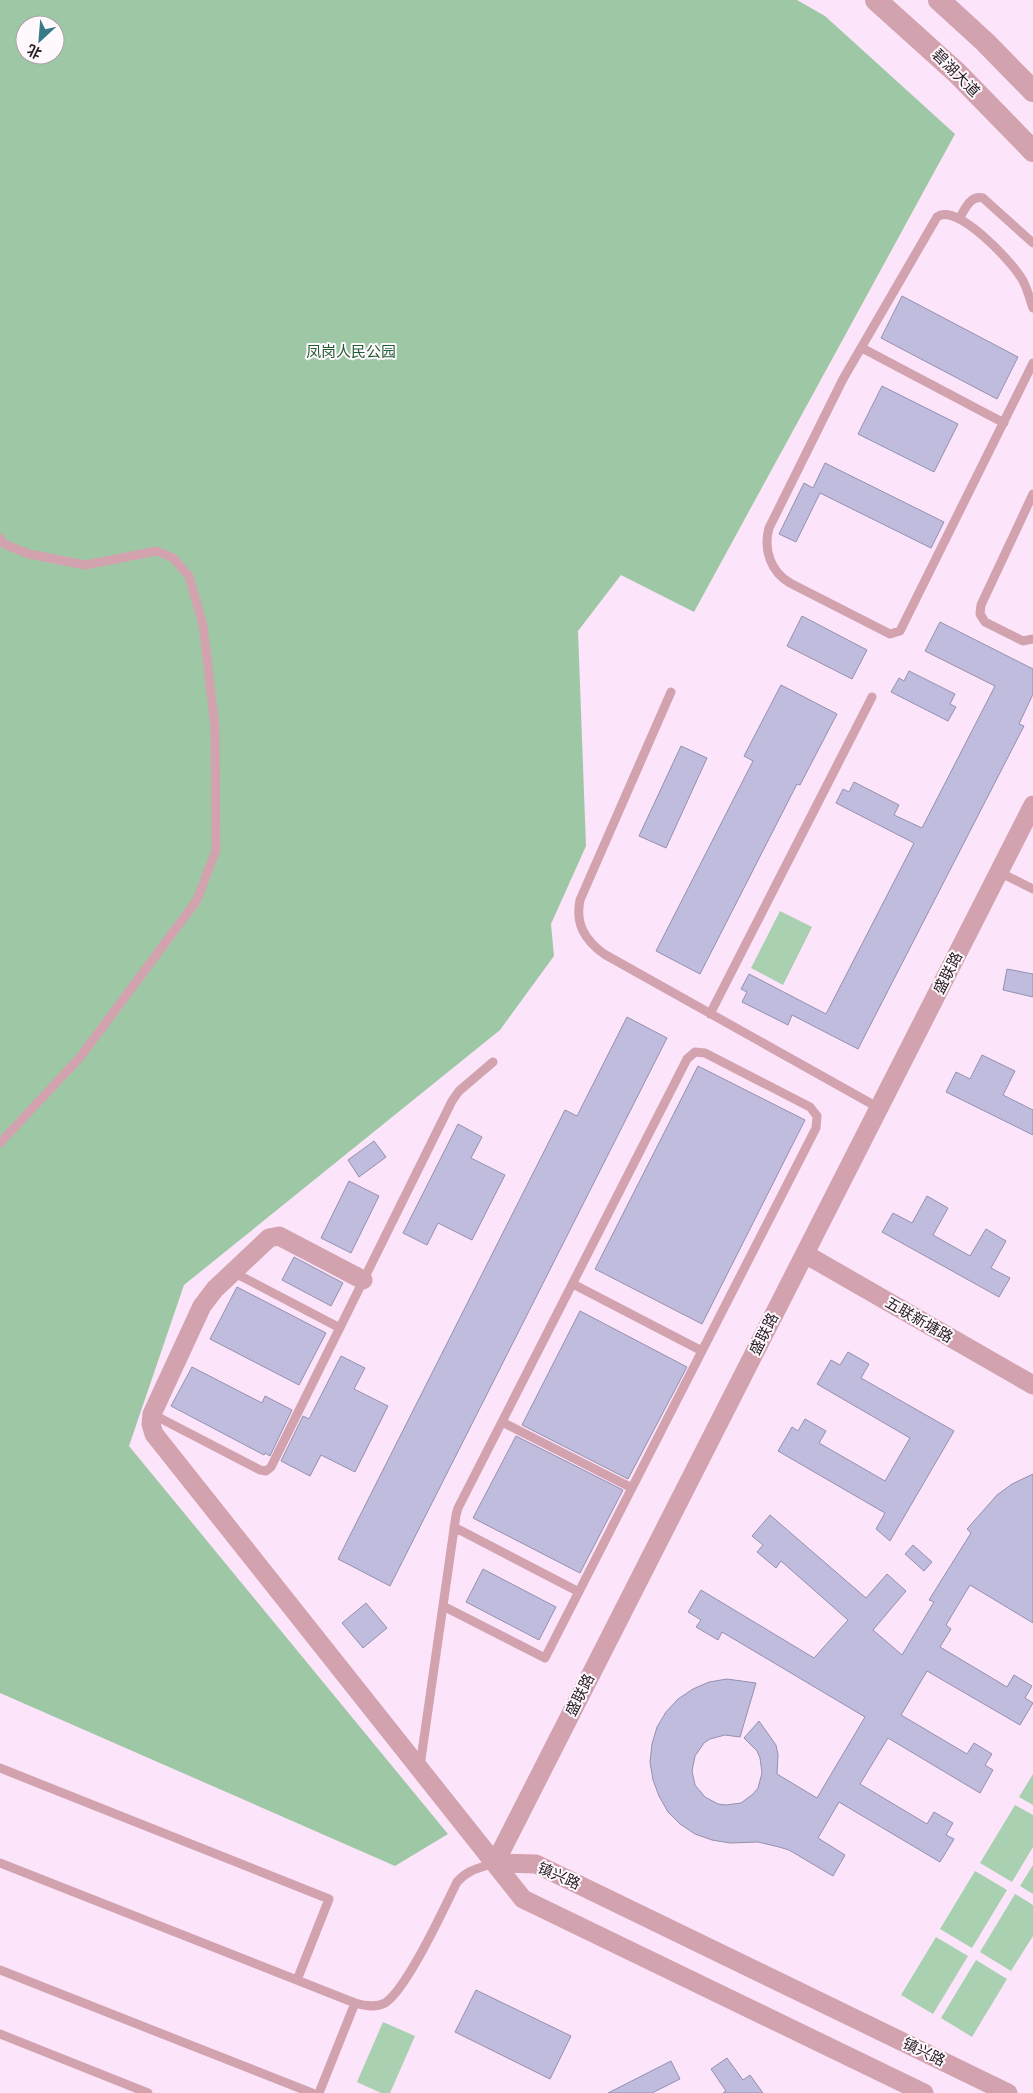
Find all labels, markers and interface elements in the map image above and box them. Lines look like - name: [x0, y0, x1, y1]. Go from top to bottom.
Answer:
- north arrow: [15, 15, 65, 65]
- text: 北: [24, 41, 44, 63]
- street label: 碧湖大道: [929, 45, 984, 100]
- park label: 凤岗人民公园: [306, 342, 396, 360]
- street label: 盛联路: [929, 948, 965, 997]
- street label: 五联新塘路: [883, 1293, 956, 1346]
- street label: 盛联路: [745, 1309, 781, 1358]
- street label: 盛联路: [561, 1670, 597, 1719]
- street label: 镇兴路: [535, 1858, 584, 1892]
- street label: 镇兴路: [900, 2033, 949, 2069]

